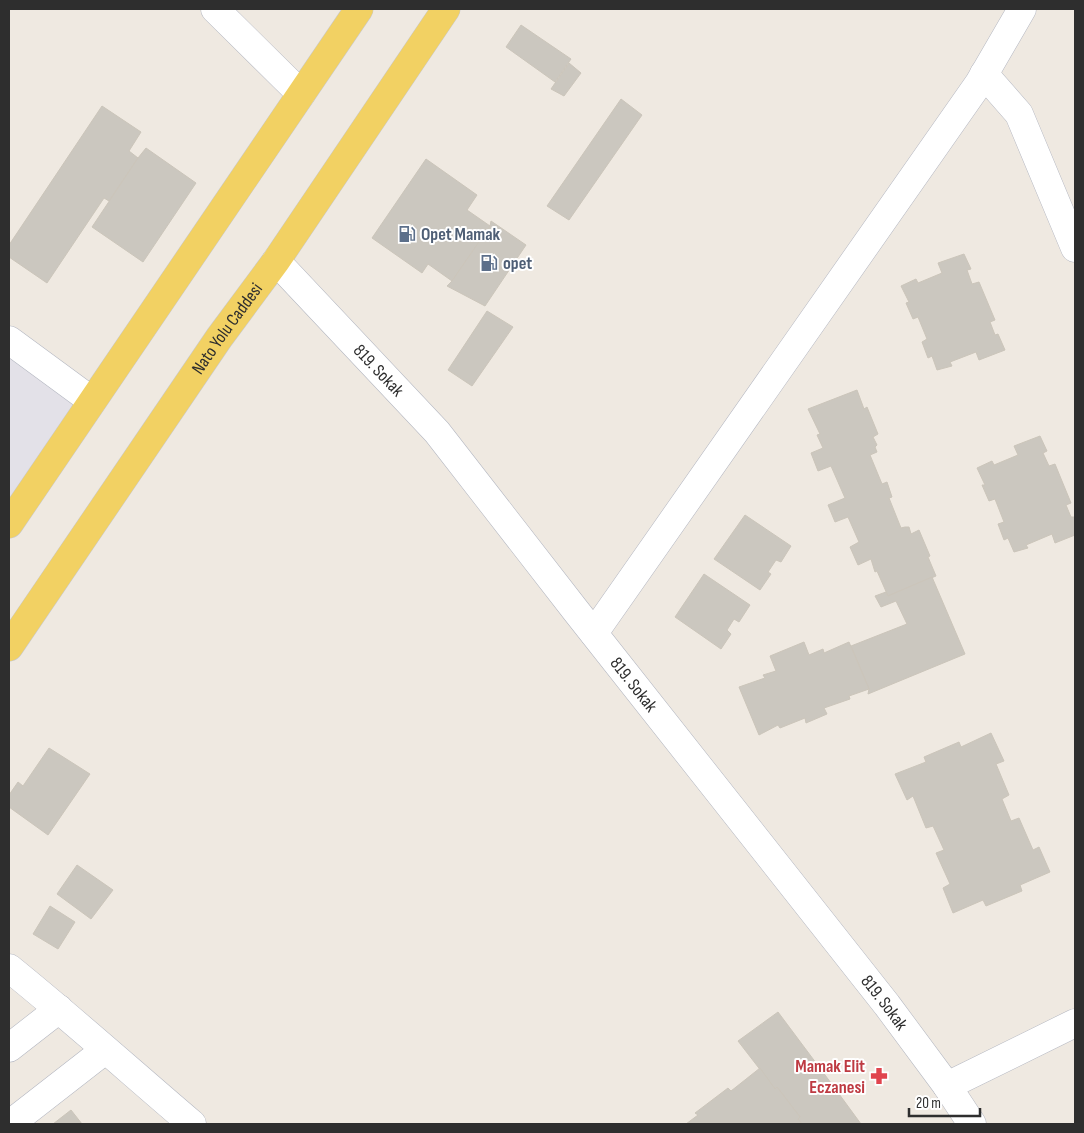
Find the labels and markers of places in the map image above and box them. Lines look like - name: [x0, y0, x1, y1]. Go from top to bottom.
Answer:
- fuel station icon: Opet Mamak: [397, 224, 417, 244]
- place label: Opet Mamak: [421, 224, 501, 245]
- fuel station icon: opet: [479, 253, 499, 273]
- place label: opet: [503, 253, 532, 274]
- place label: Mamak Elit Eczanesi: [795, 1056, 865, 1098]
- pharmacy icon: Mamak Elit Eczanesi: [869, 1066, 889, 1086]

